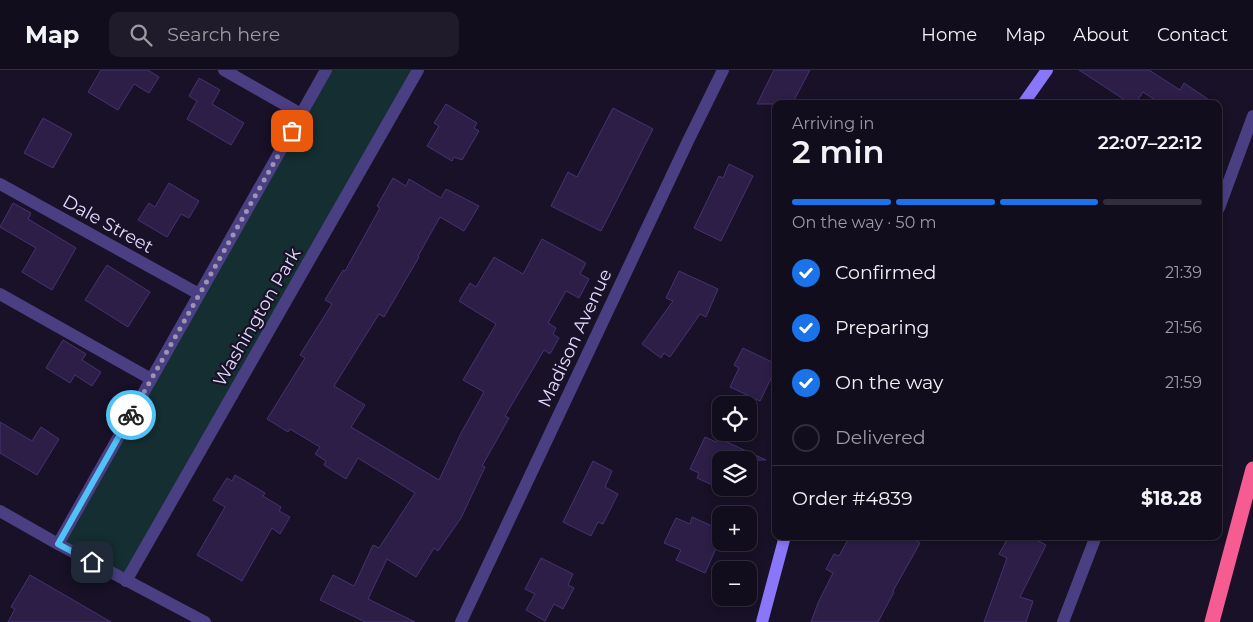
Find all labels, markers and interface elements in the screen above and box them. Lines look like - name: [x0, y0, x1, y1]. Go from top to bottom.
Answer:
- search box: [109, 12, 459, 57]
- text: Map: [25, 20, 79, 49]
- icon: search: [127, 21, 155, 49]
- text: Search here: [167, 23, 280, 46]
- text: Home: [921, 24, 977, 46]
- text: Map: [1005, 24, 1045, 46]
- text: About: [1073, 24, 1129, 46]
- text: Contact: [1157, 24, 1228, 46]
- pin: [271, 110, 313, 152]
- text: Arriving in: [792, 114, 874, 133]
- icon: bag: [278, 117, 306, 145]
- text: 22:07–22:12: [1098, 131, 1202, 154]
- text: 2 min: [792, 132, 884, 171]
- street label: Dale Street: [59, 190, 157, 258]
- text: On the way · 50 m: [792, 213, 936, 232]
- street label: Washington Park: [208, 244, 306, 390]
- icon: check: [792, 259, 820, 287]
- text: Confirmed: [835, 261, 936, 284]
- text: 21:39: [1165, 263, 1202, 282]
- street label: Madison Avenue: [533, 265, 617, 411]
- icon: check: [792, 314, 820, 342]
- text: Preparing: [835, 316, 930, 339]
- text: 21:56: [1165, 318, 1202, 337]
- icon: check: [792, 369, 820, 397]
- text: On the way: [835, 371, 943, 394]
- text: 21:59: [1165, 373, 1202, 392]
- courier: [106, 390, 156, 440]
- map controls: [712, 396, 757, 606]
- button: locate: [712, 396, 757, 441]
- icon: bike: [117, 401, 145, 429]
- text: Delivered: [835, 426, 926, 449]
- button: layers: [712, 451, 757, 496]
- text: Order #4839: [792, 487, 913, 510]
- text: $18.28: [1141, 487, 1202, 510]
- button: +: [712, 506, 757, 551]
- pin: [71, 541, 113, 583]
- icon: home: [78, 548, 106, 576]
- button: −: [712, 561, 757, 606]

